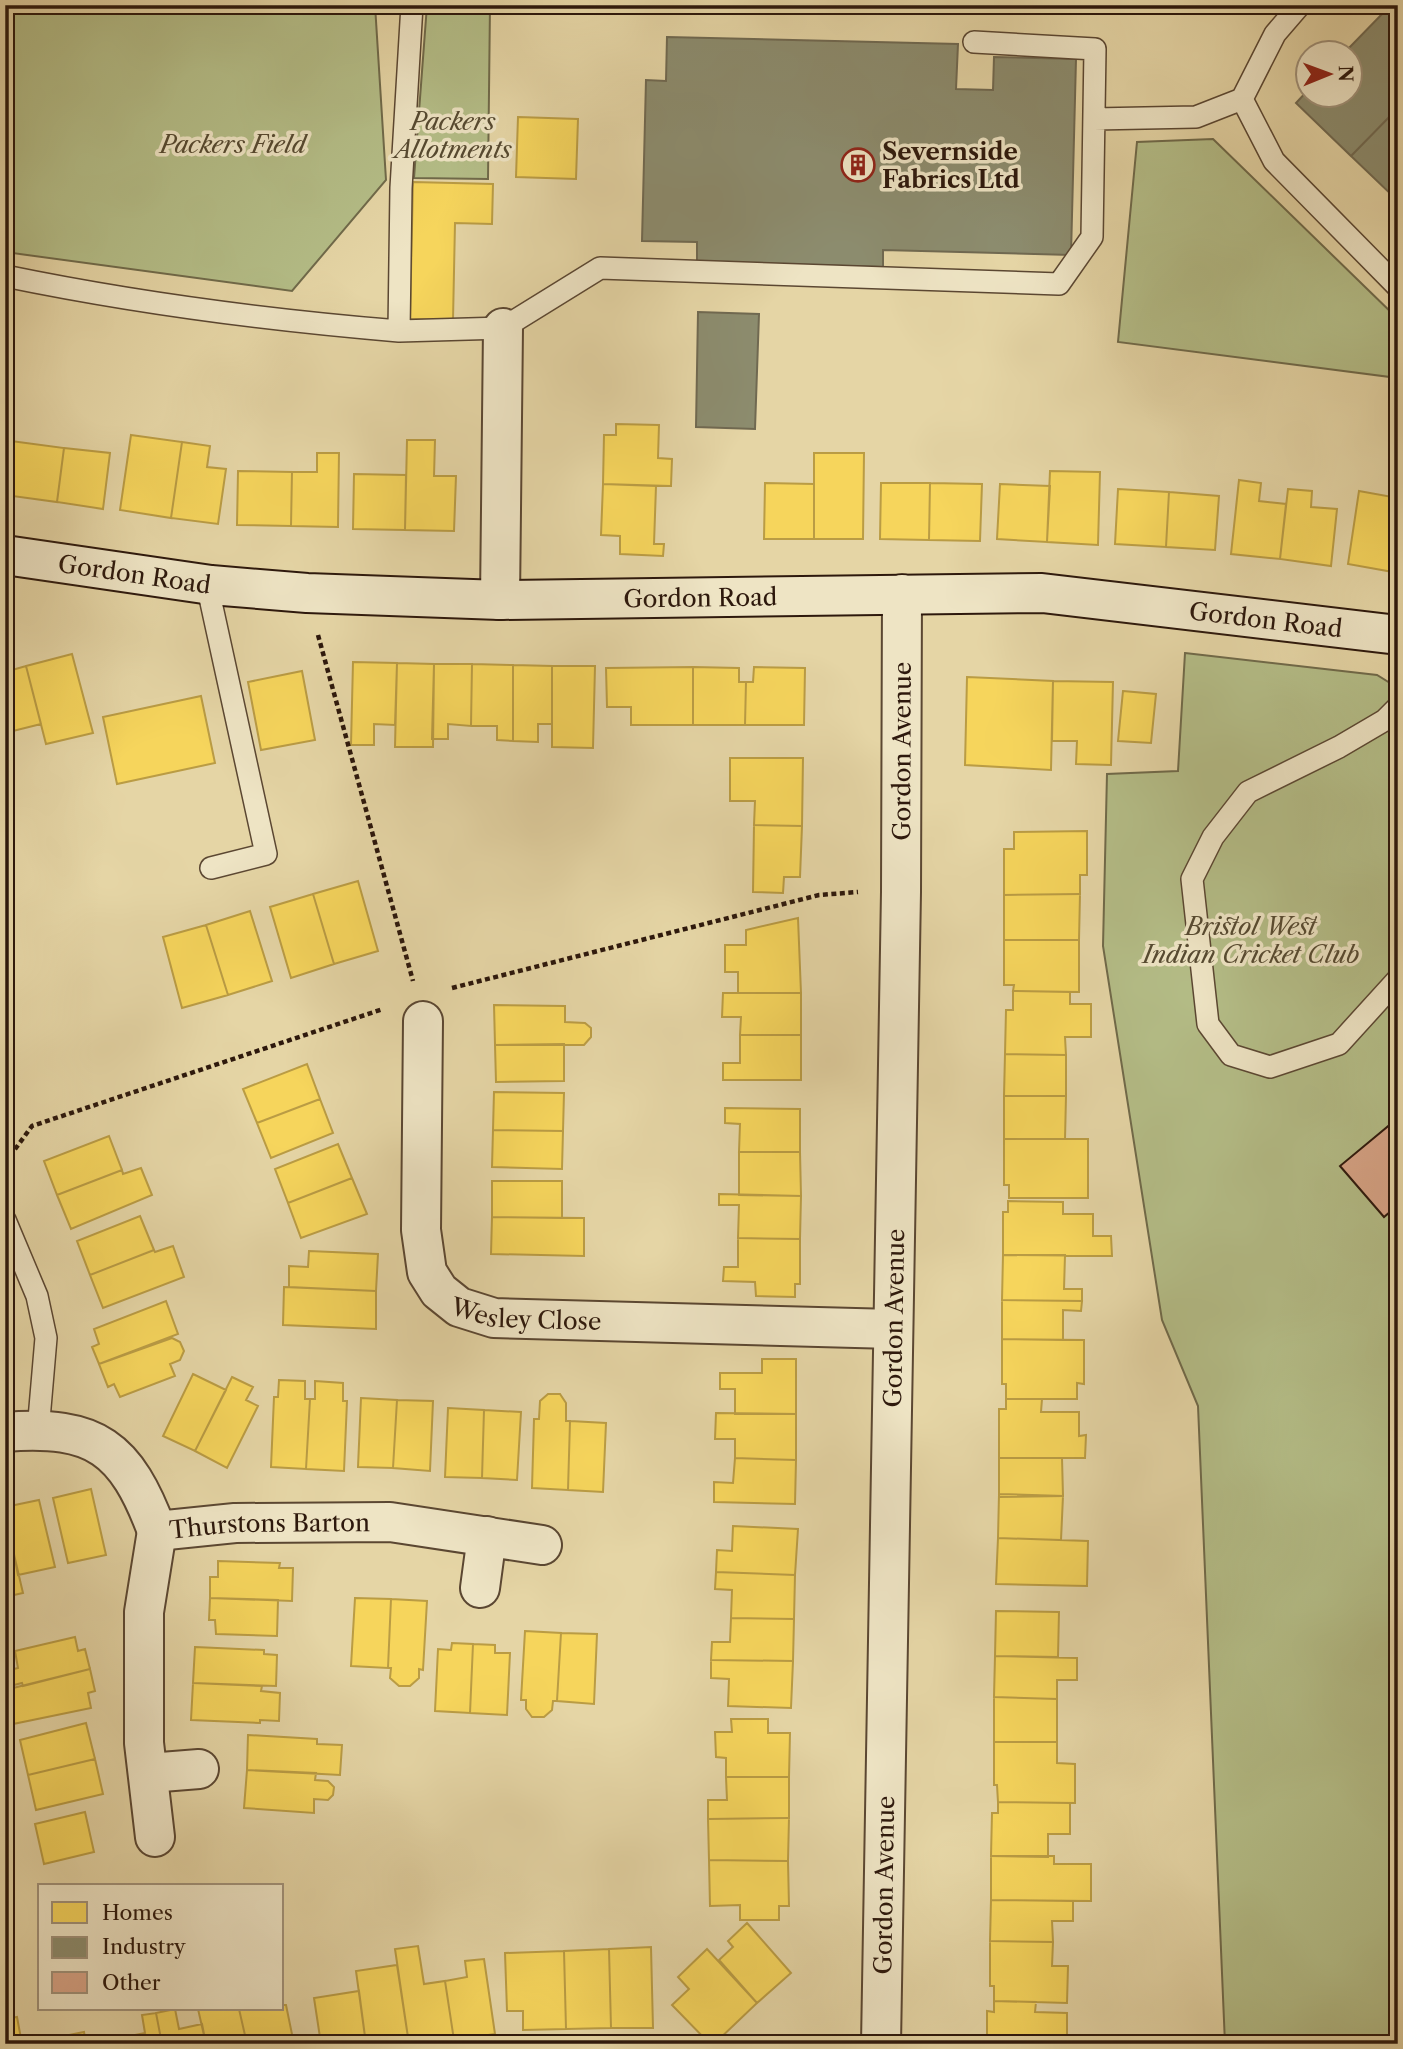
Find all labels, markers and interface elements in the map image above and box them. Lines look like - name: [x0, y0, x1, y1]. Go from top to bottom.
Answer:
- north arrow: [1294, 38, 1364, 108]
- text: N: [1334, 65, 1357, 82]
- park label: Packers Allotments: [390, 107, 512, 164]
- park label: Packers Field: [158, 130, 309, 159]
- place label: Severnside Fabrics Ltd: [882, 137, 1020, 194]
- building icon: Severnside Fabrics Ltd: [839, 146, 877, 184]
- street label: Gordon Road: [56, 548, 213, 599]
- street label: Gordon Road: [623, 582, 778, 613]
- street label: Gordon Road: [1188, 596, 1344, 643]
- street label: Gordon Avenue: [887, 662, 916, 841]
- park label: Bristol West Indian Cricket Club: [1141, 912, 1359, 969]
- street label: Gordon Avenue: [878, 1228, 910, 1408]
- street label: Wesley Close: [447, 1291, 602, 1335]
- street label: Thurstons Barton: [168, 1508, 370, 1544]
- street label: Gordon Avenue: [868, 1795, 900, 1975]
- legend: [38, 1884, 284, 2010]
- text: Homes: [102, 1900, 173, 1925]
- text: Industry: [102, 1934, 186, 1959]
- text: Other: [102, 1970, 161, 1995]

